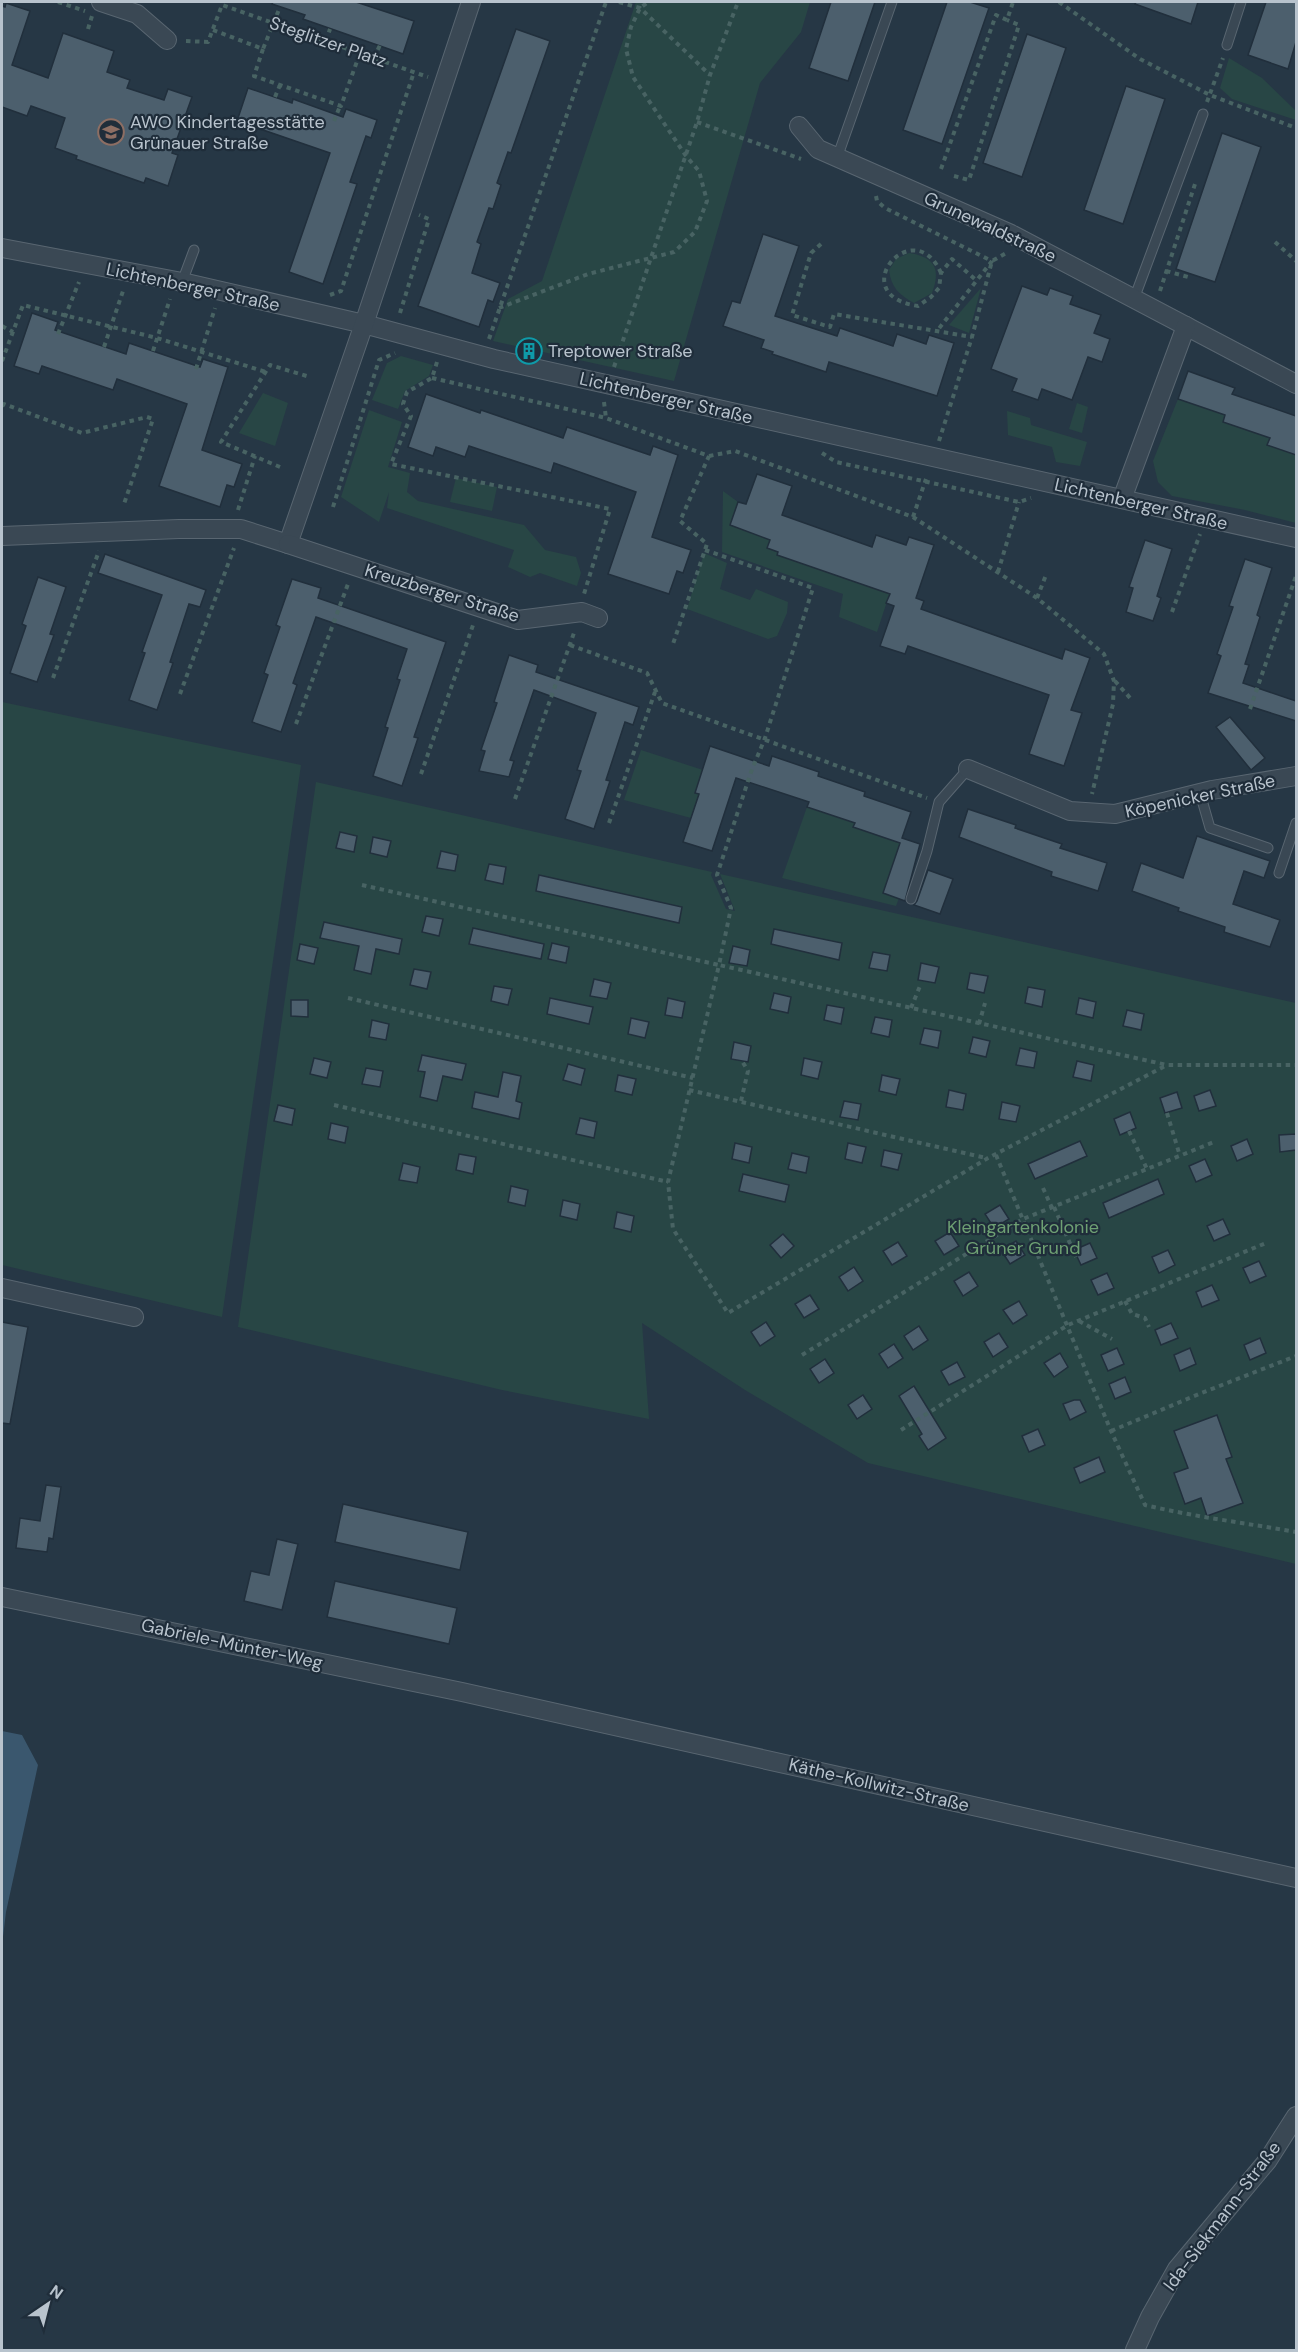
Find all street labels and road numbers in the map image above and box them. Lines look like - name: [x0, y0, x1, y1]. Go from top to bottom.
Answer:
- street label: Steglitzer Platz: [266, 11, 390, 73]
- street label: Grunewaldstraße: [920, 186, 1060, 268]
- street label: Lichtenberger Straße: [104, 257, 282, 317]
- street label: Lichtenberger Straße: [577, 366, 755, 430]
- street label: Lichtenberger Straße: [1052, 472, 1230, 536]
- street label: Kreuzberger Straße: [362, 558, 522, 628]
- street label: Köpenicker Straße: [1123, 768, 1277, 824]
- street label: Gabriele-Münter-Weg: [139, 1613, 325, 1675]
- street label: Käthe-Kollwitz-Straße: [786, 1753, 972, 1817]
- street label: Ida-Siekmann-Straße: [1158, 2136, 1286, 2296]

